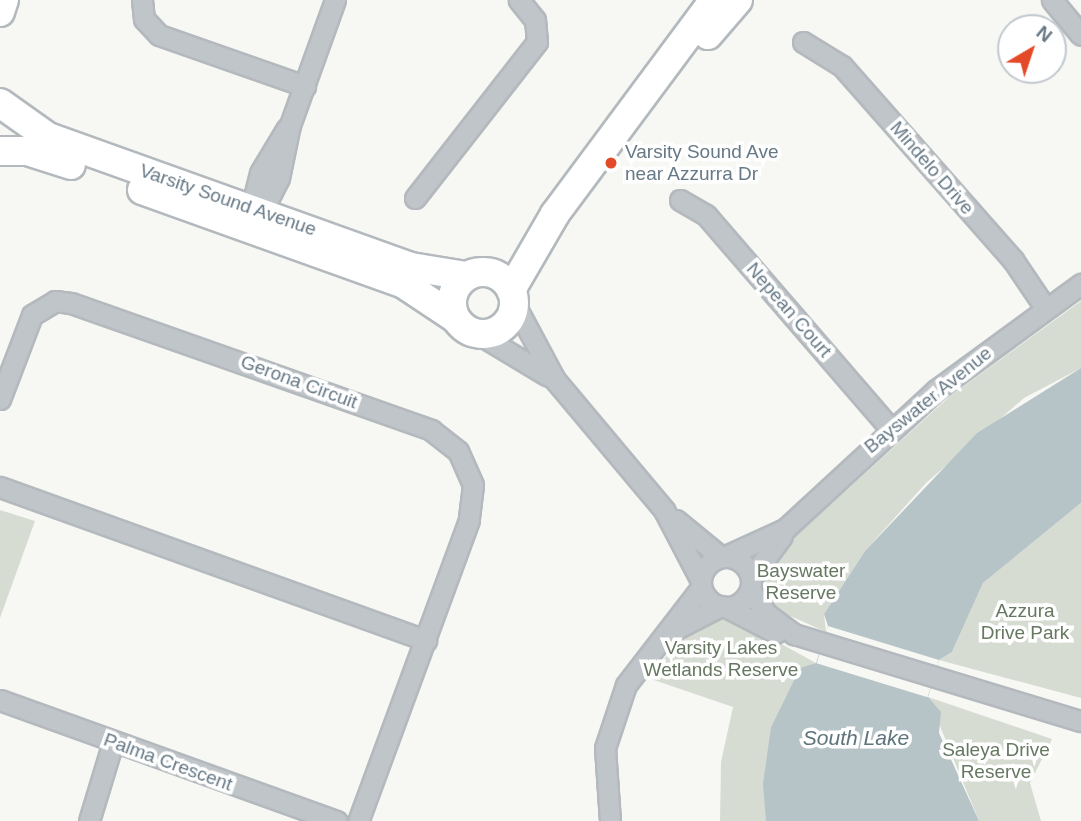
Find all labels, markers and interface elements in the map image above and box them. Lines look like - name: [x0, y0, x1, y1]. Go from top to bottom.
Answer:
- north arrow: [997, 14, 1067, 84]
- text: N: [1032, 21, 1056, 46]
- street label: Mindelo Drive: [885, 117, 979, 219]
- place label: Varsity Sound Ave near Azzurra Dr: [625, 141, 780, 185]
- marker: Varsity Sound Ave near Azzurra Dr: [603, 155, 619, 171]
- street label: Varsity Sound Avenue: [136, 159, 320, 241]
- street label: Nepean Court: [742, 258, 836, 362]
- street label: Bayswater Avenue: [859, 341, 997, 459]
- street label: Gerona Circuit: [238, 350, 360, 414]
- park label: Bayswater Reserve: [757, 560, 845, 604]
- park label: Azzura Drive Park: [981, 600, 1069, 644]
- park label: Varsity Lakes Wetlands Reserve: [644, 637, 798, 681]
- water label: South Lake: [803, 725, 909, 751]
- street label: Palma Crescent: [101, 728, 235, 796]
- park label: Saleya Drive Reserve: [942, 739, 1050, 783]

